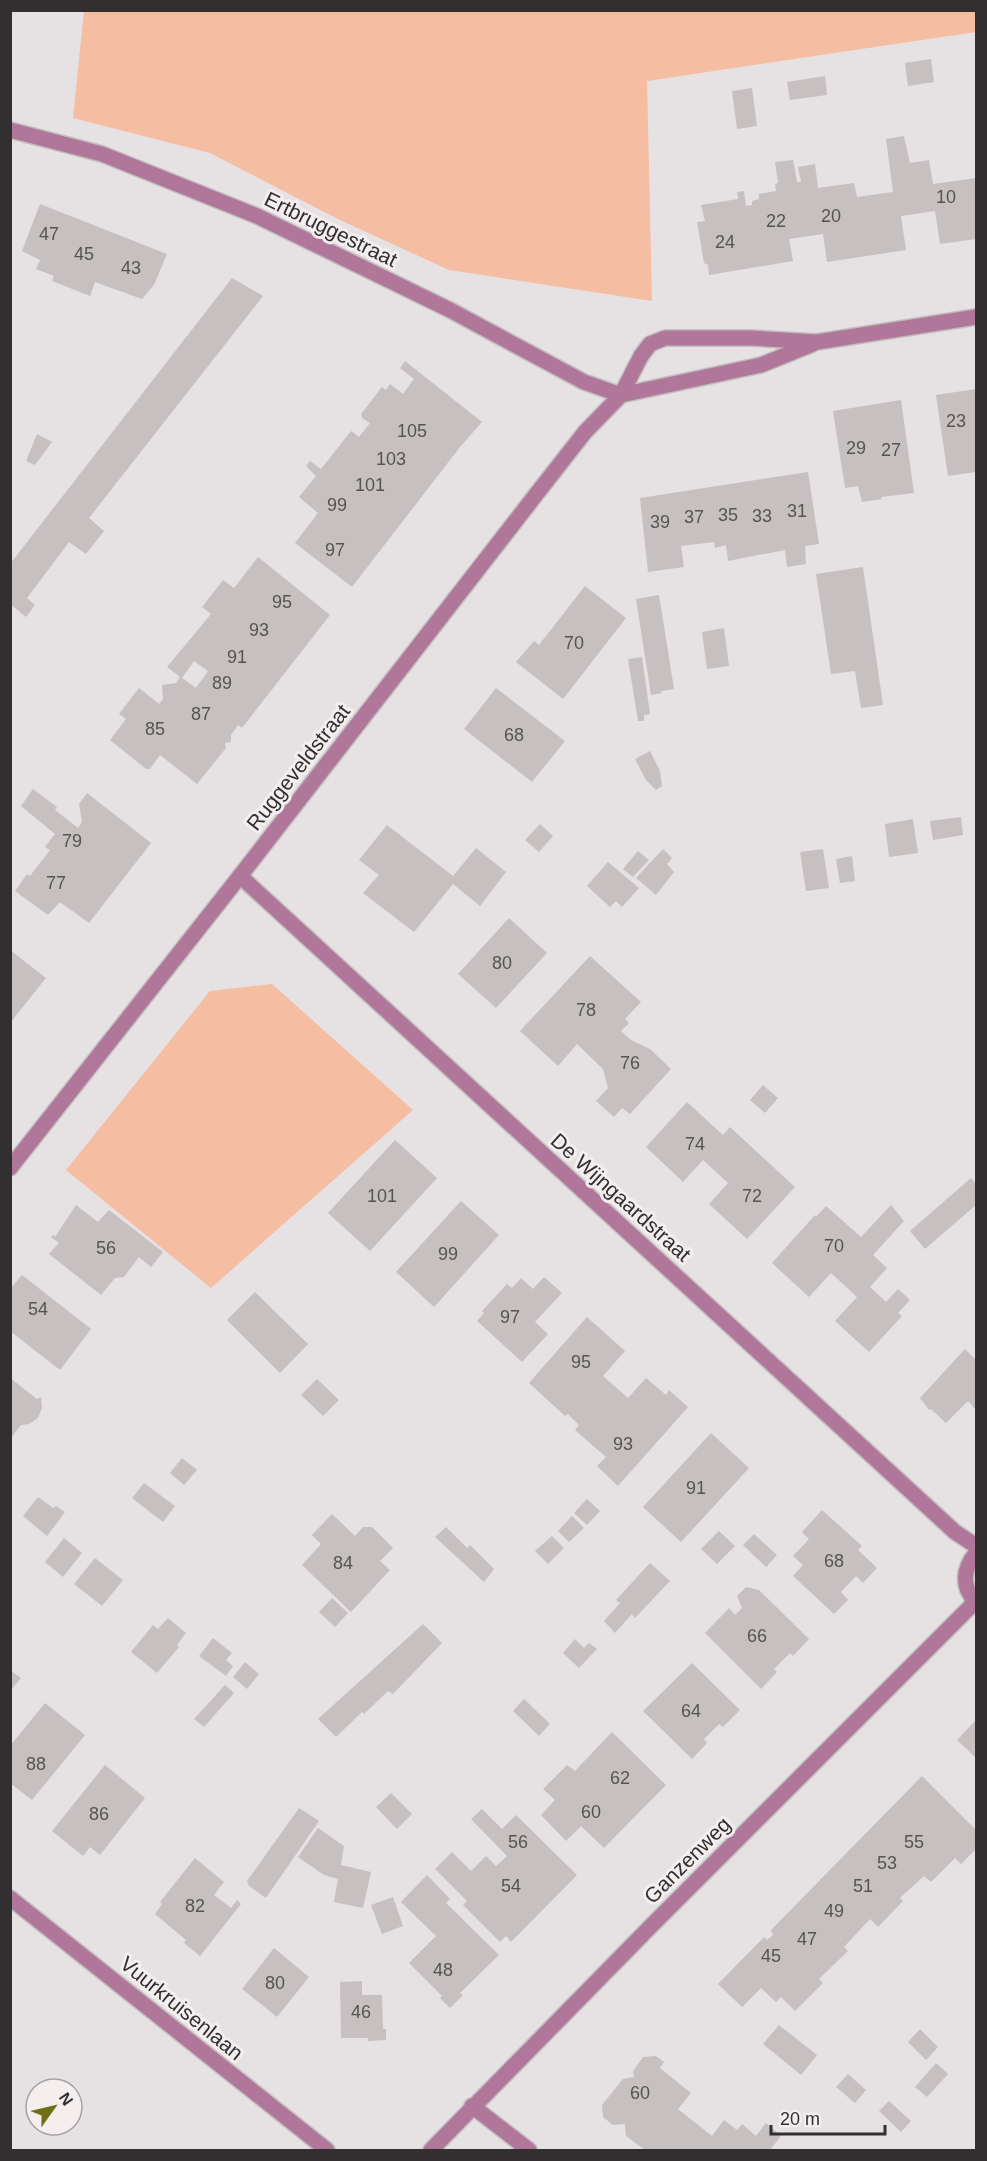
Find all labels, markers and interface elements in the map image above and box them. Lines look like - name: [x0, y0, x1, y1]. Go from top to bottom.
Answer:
- street label: Ertbruggestraat: [261, 187, 401, 271]
- house number: 10: [936, 187, 956, 207]
- house number: 20: [821, 206, 841, 226]
- house number: 22: [766, 211, 786, 231]
- house number: 47: [39, 224, 59, 244]
- house number: 24: [715, 232, 735, 252]
- house number: 45: [74, 244, 94, 264]
- house number: 43: [121, 258, 141, 278]
- house number: 23: [946, 411, 966, 431]
- house number: 105: [397, 421, 427, 441]
- house number: 29: [846, 438, 866, 458]
- house number: 27: [881, 440, 901, 460]
- house number: 103: [376, 449, 406, 469]
- house number: 101: [355, 475, 385, 495]
- house number: 99: [327, 495, 347, 515]
- house number: 31: [787, 501, 807, 521]
- house number: 35: [718, 505, 738, 525]
- house number: 33: [752, 506, 772, 526]
- house number: 37: [684, 507, 704, 527]
- house number: 39: [650, 512, 670, 532]
- house number: 97: [325, 540, 345, 560]
- house number: 95: [272, 592, 292, 612]
- house number: 93: [249, 620, 269, 640]
- house number: 70: [564, 633, 584, 653]
- house number: 91: [227, 647, 247, 667]
- house number: 89: [212, 673, 232, 693]
- street label: Ruggeveldstraat: [242, 700, 354, 834]
- house number: 87: [191, 704, 211, 724]
- house number: 85: [145, 719, 165, 739]
- house number: 68: [504, 725, 524, 745]
- house number: 79: [62, 831, 82, 851]
- house number: 77: [46, 873, 66, 893]
- house number: 80: [492, 953, 512, 973]
- house number: 78: [576, 1000, 596, 1020]
- house number: 76: [620, 1053, 640, 1073]
- street label: De Wijngaardstraat: [547, 1128, 696, 1266]
- house number: 74: [685, 1134, 705, 1154]
- house number: 101: [367, 1186, 397, 1206]
- house number: 72: [742, 1186, 762, 1206]
- house number: 70: [824, 1236, 844, 1256]
- house number: 56: [96, 1238, 116, 1258]
- house number: 99: [438, 1244, 458, 1264]
- house number: 54: [28, 1299, 48, 1319]
- house number: 97: [500, 1307, 520, 1327]
- house number: 95: [571, 1352, 591, 1372]
- house number: 93: [613, 1434, 633, 1454]
- house number: 91: [686, 1478, 706, 1498]
- house number: 68: [824, 1551, 844, 1571]
- house number: 84: [333, 1553, 353, 1573]
- house number: 66: [747, 1626, 767, 1646]
- house number: 64: [681, 1701, 701, 1721]
- house number: 88: [26, 1754, 46, 1774]
- house number: 62: [610, 1768, 630, 1788]
- house number: 60: [581, 1802, 601, 1822]
- house number: 86: [89, 1804, 109, 1824]
- street label: Ganzenweg: [639, 1812, 735, 1908]
- house number: 56: [508, 1832, 528, 1852]
- house number: 55: [904, 1832, 924, 1852]
- house number: 53: [877, 1853, 897, 1873]
- house number: 54: [501, 1876, 521, 1896]
- house number: 51: [853, 1876, 873, 1896]
- house number: 82: [185, 1896, 205, 1916]
- house number: 49: [824, 1901, 844, 1921]
- house number: 47: [797, 1929, 817, 1949]
- house number: 45: [761, 1946, 781, 1966]
- street label: Vuurkruisenlaan: [116, 1952, 248, 2064]
- house number: 48: [433, 1960, 453, 1980]
- house number: 80: [265, 1973, 285, 1993]
- house number: 46: [351, 2002, 371, 2022]
- north arrow: [24, 2077, 84, 2137]
- house number: 60: [630, 2083, 650, 2103]
- text: N: [56, 2089, 76, 2108]
- scale bar: [771, 2098, 885, 2136]
- text: 20 m: [780, 2109, 820, 2129]

